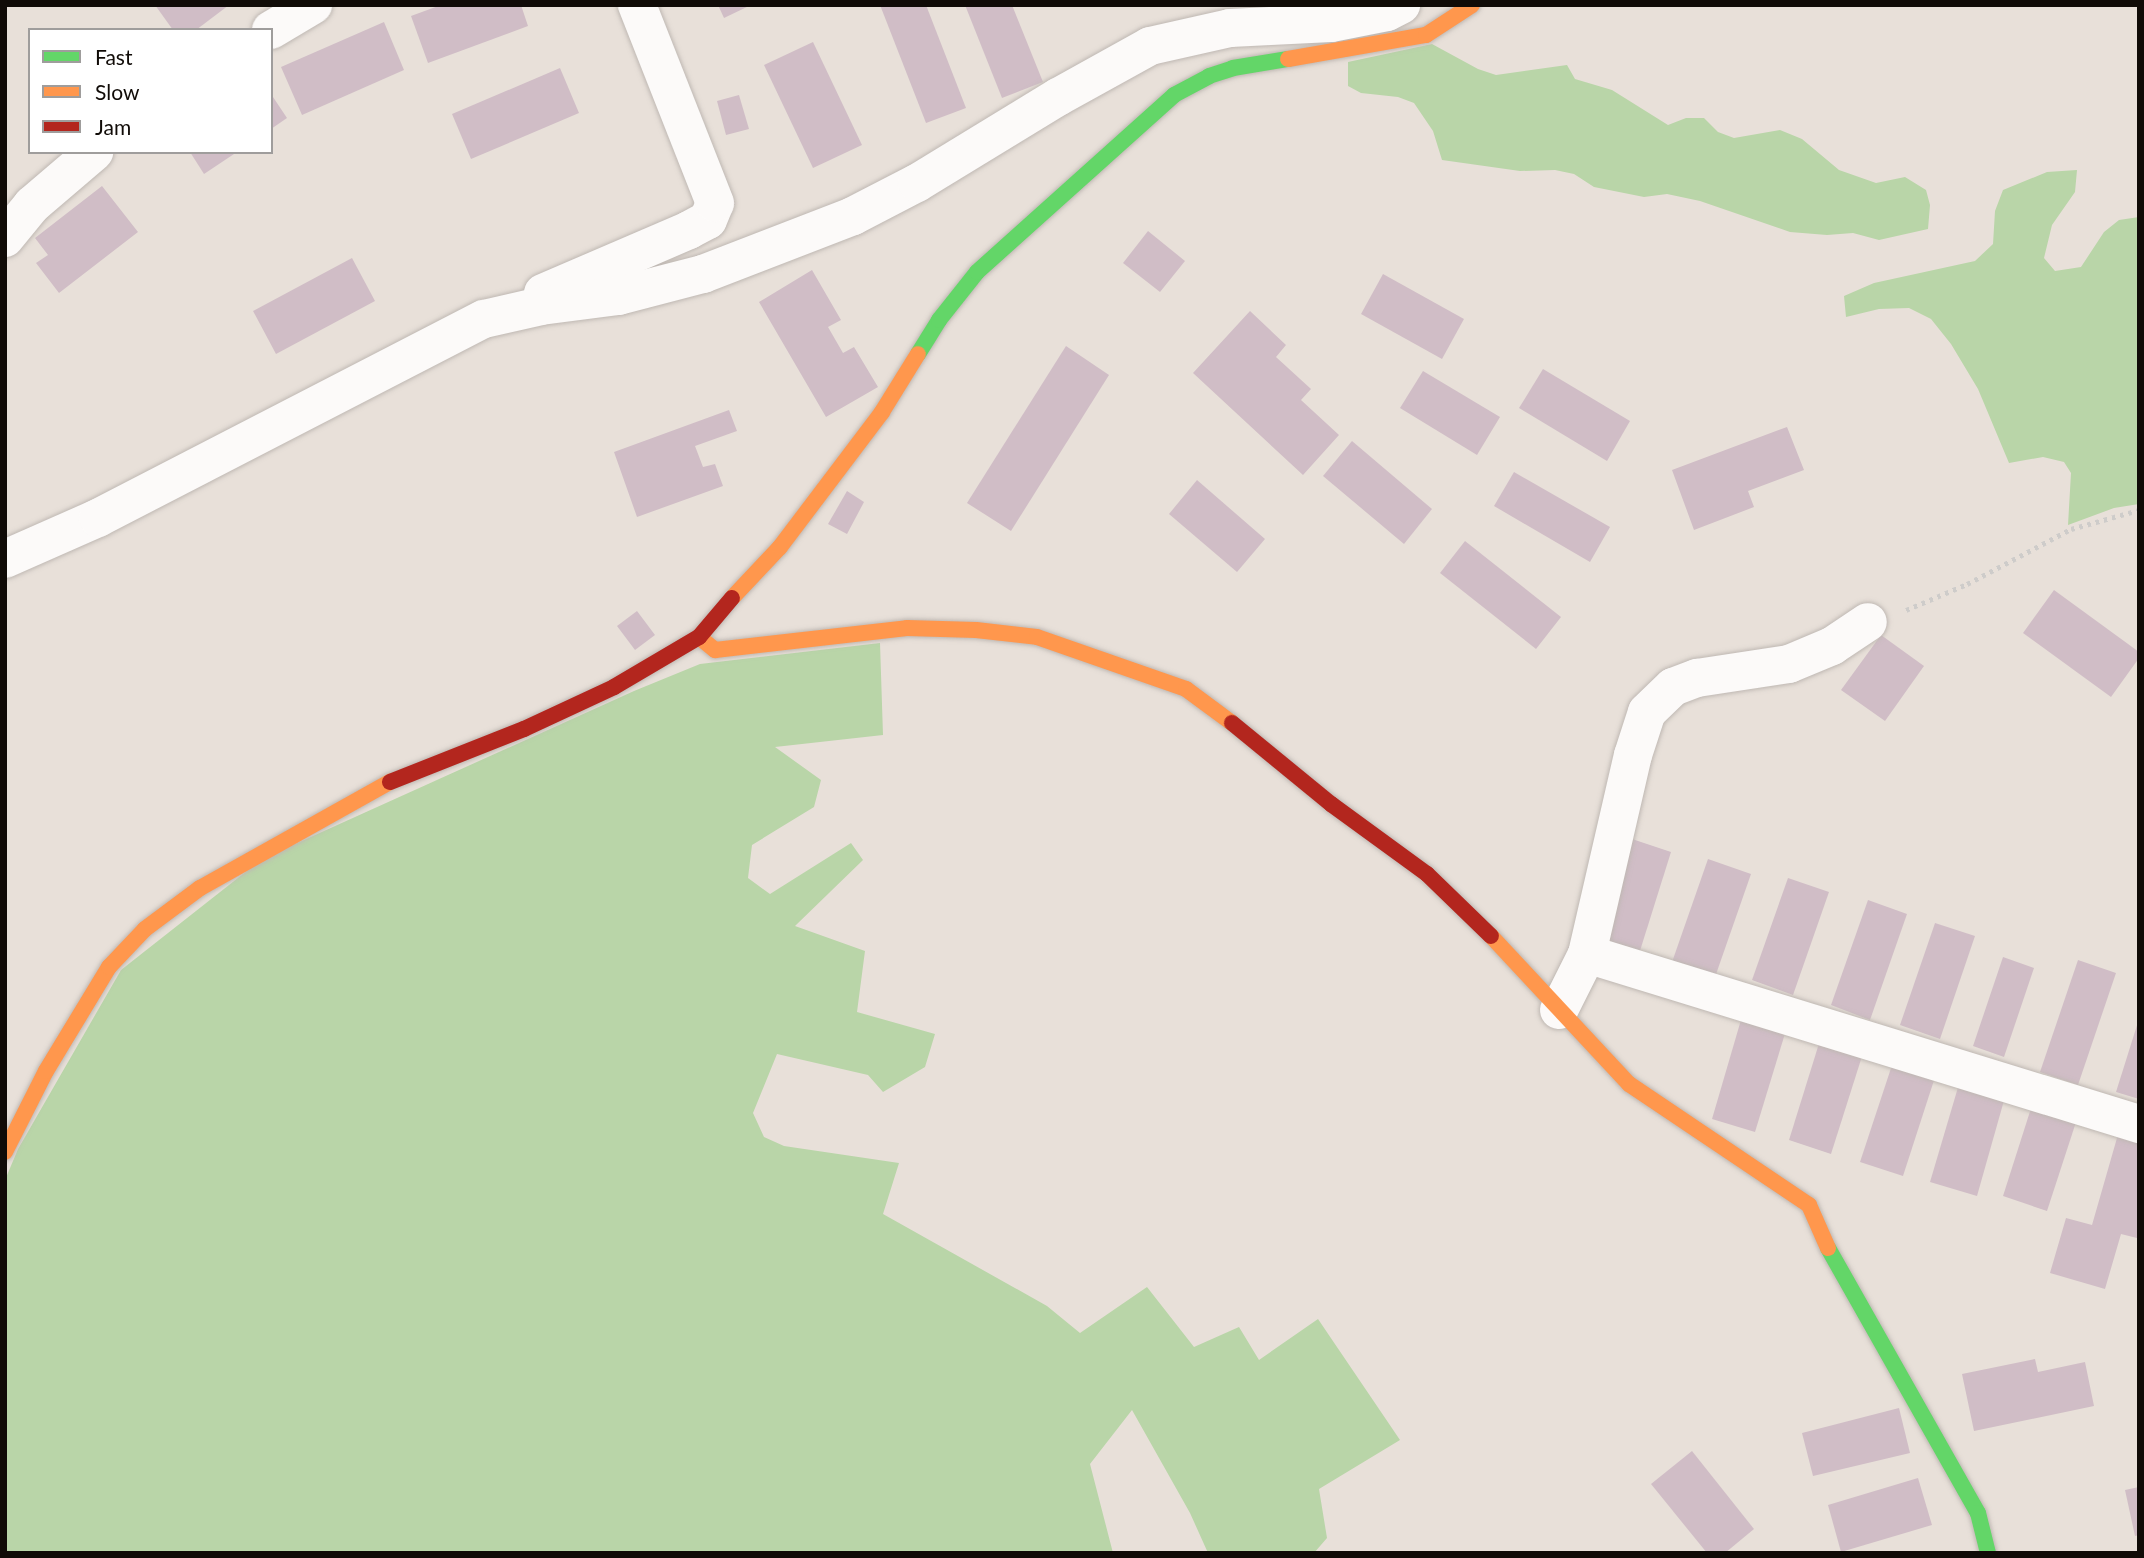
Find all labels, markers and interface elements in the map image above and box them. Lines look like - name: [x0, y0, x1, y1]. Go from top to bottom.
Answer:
- legend: [28, 28, 273, 154]
- text: Fast: [95, 44, 132, 69]
- text: Slow: [95, 79, 139, 104]
- text: Jam: [95, 114, 131, 139]

